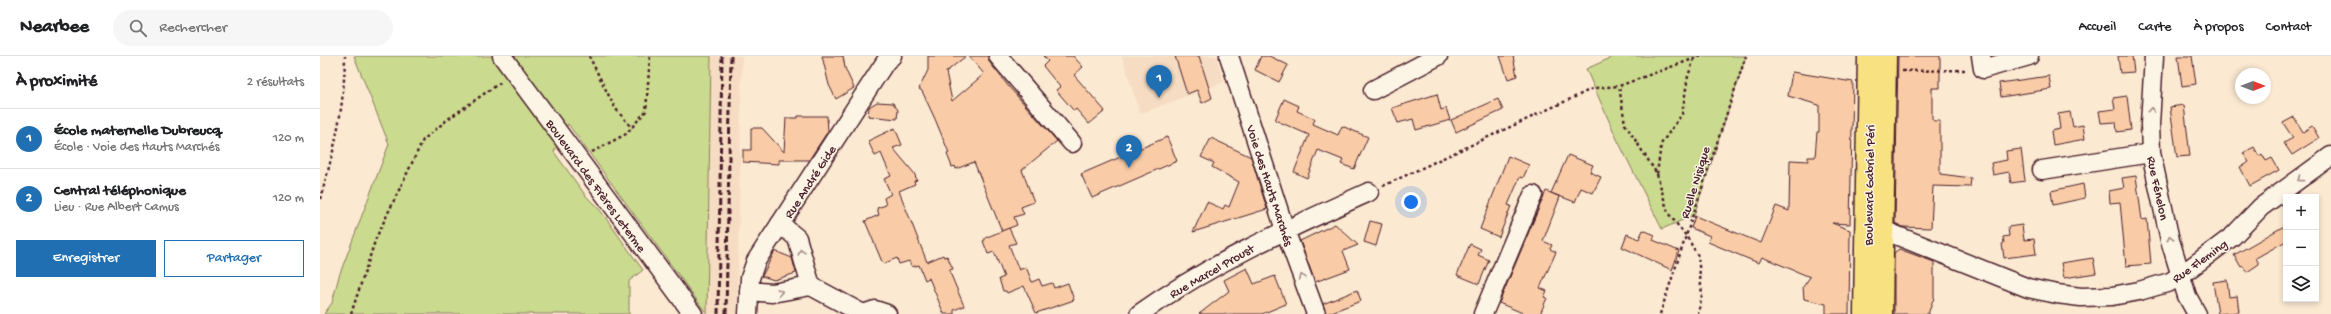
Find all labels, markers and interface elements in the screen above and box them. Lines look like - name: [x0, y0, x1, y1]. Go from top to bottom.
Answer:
- search box: [113, 10, 393, 46]
- text: Nearbee: [20, 16, 89, 39]
- icon: search: [127, 17, 149, 39]
- text: Rechercher: [159, 19, 227, 37]
- text: Accueil: [2079, 19, 2116, 36]
- text: Carte: [2138, 19, 2172, 36]
- text: À propos: [2194, 19, 2244, 36]
- text: Contact: [2266, 19, 2311, 36]
- pin: 1: [1146, 65, 1172, 98]
- north arrow: [2235, 68, 2271, 104]
- text: À proximité: [16, 72, 97, 92]
- text: 2 résultats: [247, 75, 304, 90]
- one-way arrow: [2147, 107, 2155, 113]
- street label: Boulevard des Frères Leterme: [541, 116, 648, 256]
- text: École maternelle Dubreucq: [54, 122, 221, 140]
- street label: Voie des Hauts Marchés: [1242, 122, 1296, 249]
- street label: Boulevard Gabriel Péri: [1862, 124, 1879, 247]
- text: 1: [26, 131, 32, 146]
- text: 120 m: [273, 131, 304, 146]
- pin: 2: [1116, 135, 1142, 168]
- text: École · Voie des Hauts Marchés: [54, 140, 220, 155]
- street label: Rue André Gide: [782, 143, 840, 222]
- street label: Ruelle Nisique: [1678, 145, 1715, 221]
- street label: Rue Fénelon: [2142, 155, 2171, 223]
- one-way arrow: [2297, 174, 2304, 181]
- text: Central téléphonique: [54, 182, 186, 200]
- text: 2: [26, 191, 32, 206]
- text: 120 m: [273, 191, 304, 206]
- your location: [1401, 192, 1421, 212]
- map controls: [2283, 194, 2319, 302]
- button: +: [2283, 194, 2319, 230]
- text: Lieu · Rue Albert Camus: [54, 200, 179, 215]
- button: −: [2283, 230, 2319, 266]
- one-way arrow: [2166, 235, 2175, 242]
- street label: Rue Fleming: [2170, 237, 2231, 287]
- button: Enregistrer: [16, 240, 156, 277]
- button: Partager: [164, 240, 304, 277]
- street label: Rue Marcel Proust: [1167, 241, 1259, 302]
- one-way arrow: [797, 248, 806, 255]
- button: layers: [2283, 266, 2319, 302]
- one-way arrow: [1299, 274, 1307, 281]
- one-way arrow: [777, 288, 783, 297]

